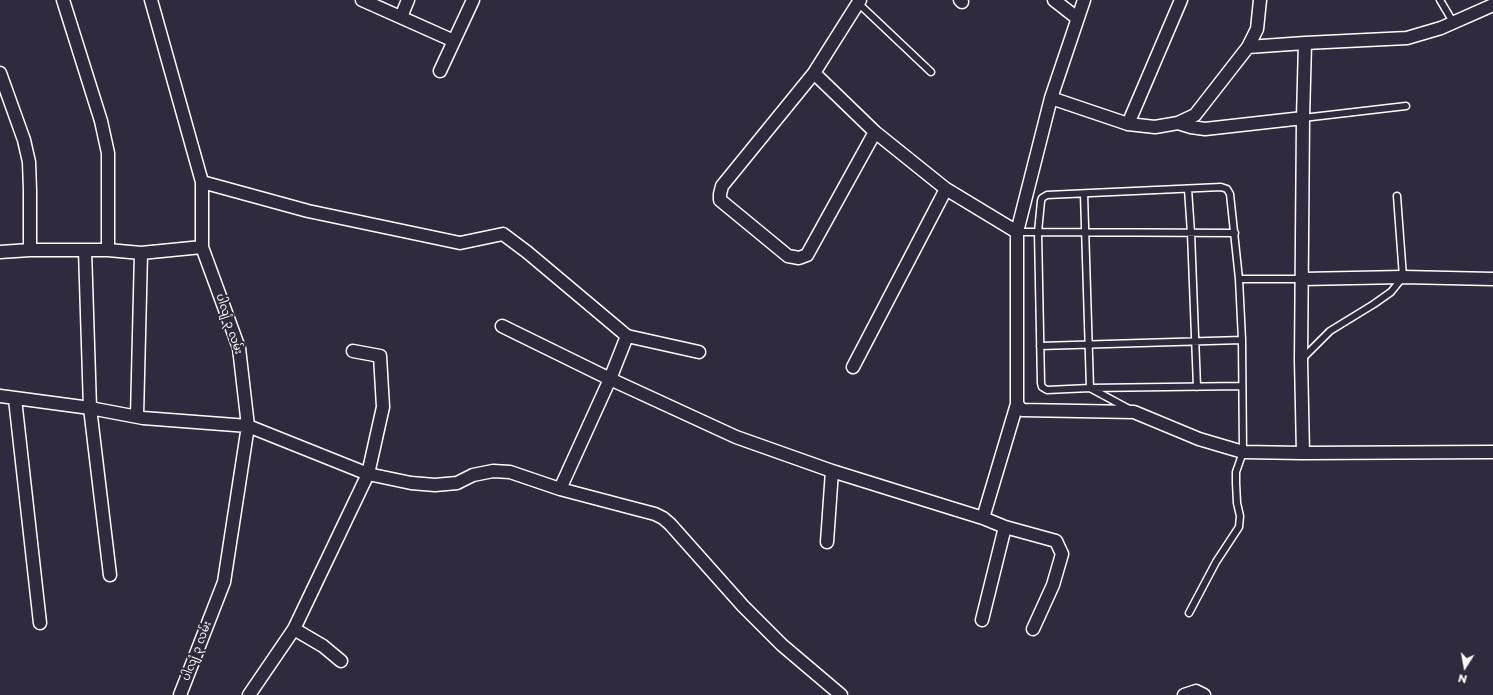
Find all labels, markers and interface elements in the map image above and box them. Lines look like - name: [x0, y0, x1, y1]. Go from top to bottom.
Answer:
- street label: ပါလျံ ၃ လမ်း: [213, 292, 245, 356]
- street label: ပါလျံ ၃ လမ်း: [180, 619, 214, 683]
- north arrow: [1445, 647, 1485, 687]
- text: N: [1457, 670, 1469, 688]

